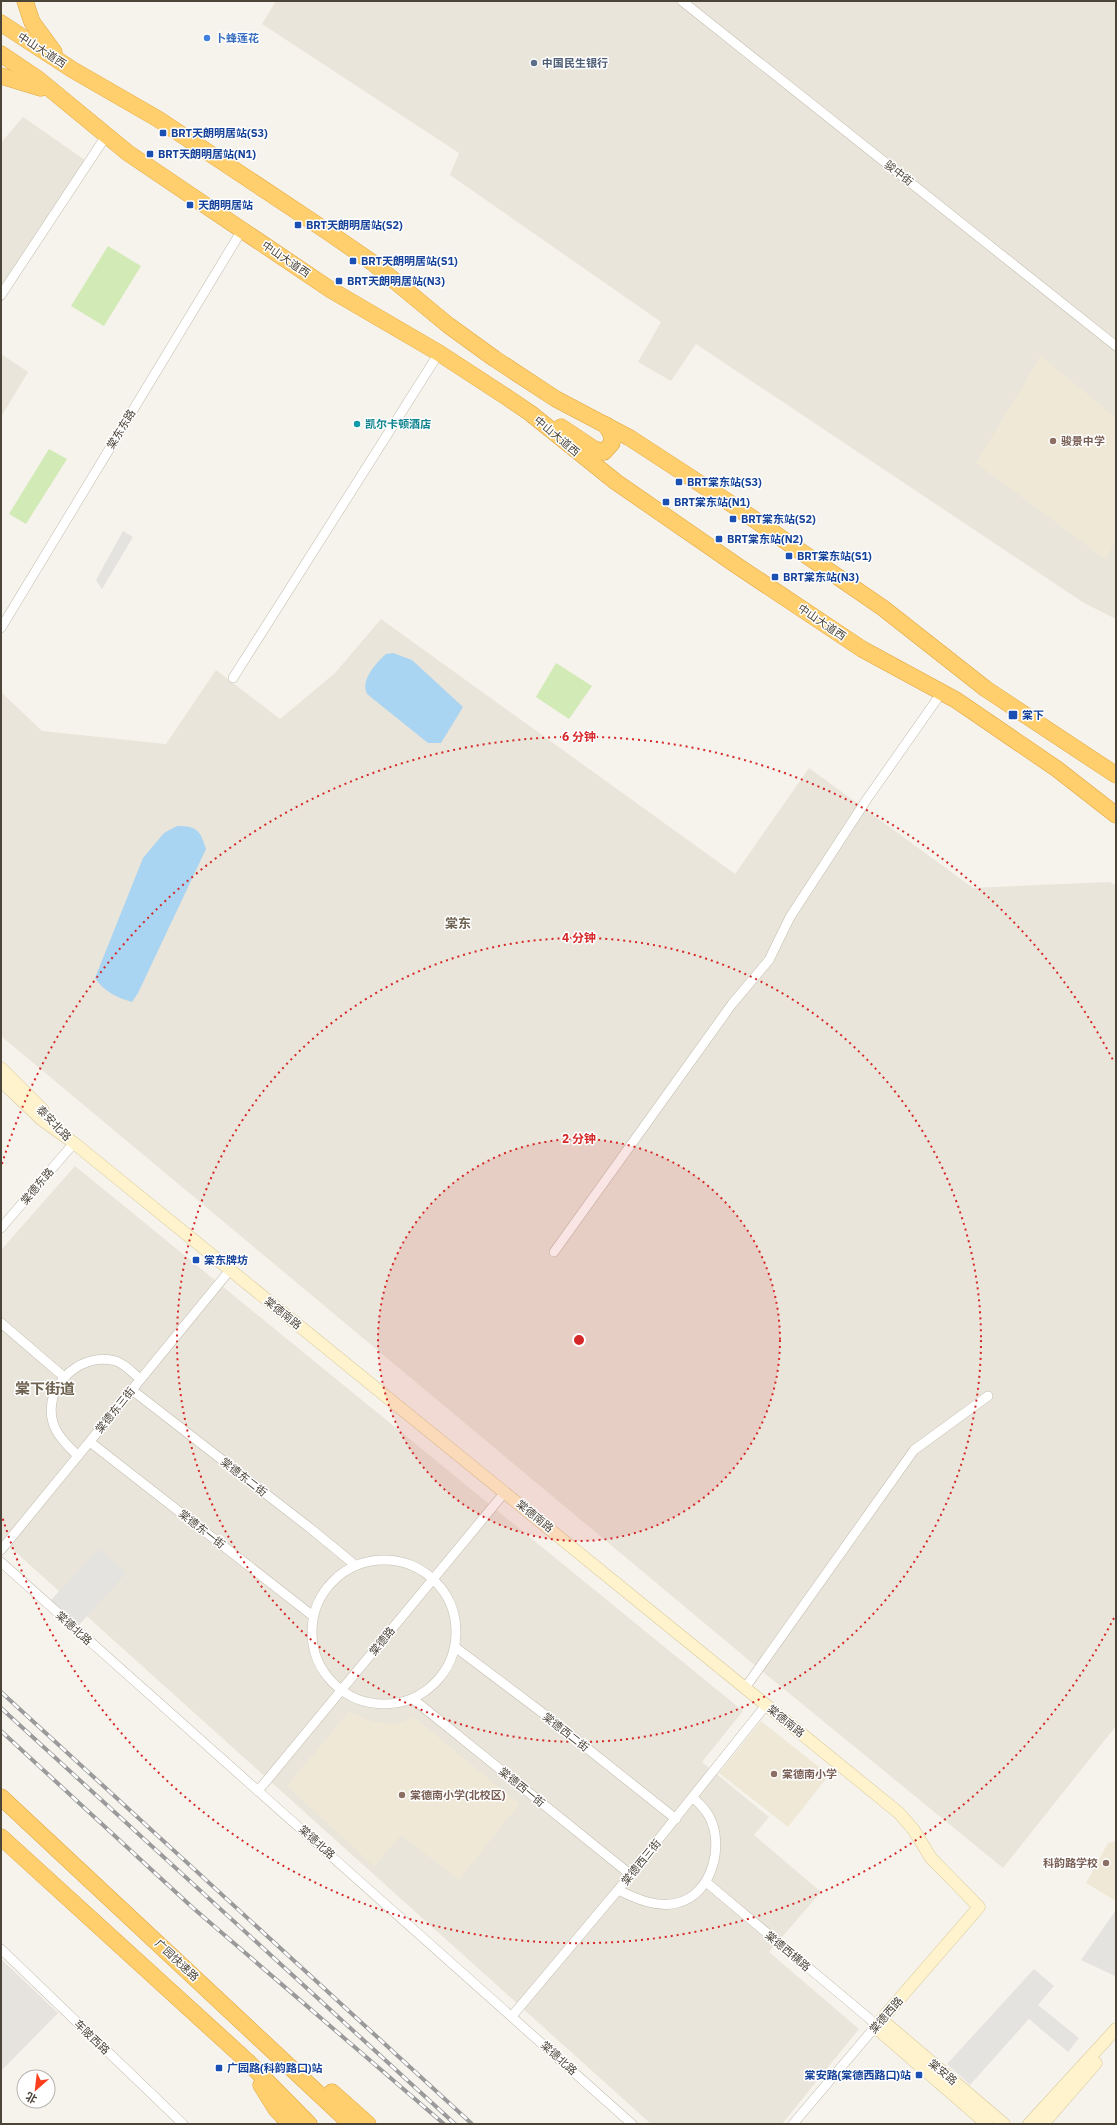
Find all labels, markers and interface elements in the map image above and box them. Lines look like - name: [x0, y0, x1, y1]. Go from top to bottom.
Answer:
- street label: 中山大道西: [15, 29, 69, 71]
- place label: 卜蜂莲花: [215, 31, 259, 45]
- marker: 卜蜂莲花: [202, 33, 212, 43]
- place label: 中国民生银行: [542, 56, 608, 70]
- marker: 中国民生银行: [529, 58, 539, 68]
- place label: BRT天朗明居站(S3): [171, 126, 268, 140]
- marker: BRT天朗明居站(S3): [158, 128, 168, 138]
- place label: BRT天朗明居站(N1): [158, 147, 256, 161]
- marker: BRT天朗明居站(N1): [145, 149, 155, 159]
- street label: 骏中街: [882, 157, 916, 189]
- place label: 天朗明居站: [198, 198, 253, 212]
- marker: 天朗明居站: [185, 200, 195, 210]
- place label: BRT天朗明居站(S2): [306, 218, 403, 232]
- marker: BRT天朗明居站(S2): [293, 220, 303, 230]
- street label: 中山大道西: [259, 238, 313, 280]
- place label: BRT天朗明居站(S1): [361, 254, 458, 268]
- marker: BRT天朗明居站(S1): [348, 256, 358, 266]
- place label: BRT天朗明居站(N3): [347, 274, 445, 288]
- marker: BRT天朗明居站(N3): [334, 276, 344, 286]
- street label: 棠东东路: [104, 407, 138, 451]
- street label: 中山大道西: [531, 413, 583, 459]
- place label: 凯尔卡顿酒店: [365, 417, 431, 431]
- marker: 凯尔卡顿酒店: [352, 419, 362, 429]
- place label: 骏景中学: [1061, 434, 1105, 448]
- marker: 骏景中学: [1048, 436, 1058, 446]
- place label: BRT棠东站(S3): [687, 475, 762, 489]
- marker: BRT棠东站(S3): [674, 477, 684, 487]
- place label: BRT棠东站(N1): [674, 495, 750, 509]
- marker: BRT棠东站(N1): [661, 497, 671, 507]
- place label: BRT棠东站(S2): [741, 512, 816, 526]
- marker: BRT棠东站(S2): [728, 514, 738, 524]
- place label: BRT棠东站(N2): [727, 532, 803, 546]
- marker: BRT棠东站(N2): [714, 534, 724, 544]
- place label: BRT棠东站(S1): [797, 549, 872, 563]
- marker: BRT棠东站(S1): [784, 551, 794, 561]
- place label: BRT棠东站(N3): [783, 570, 859, 584]
- marker: BRT棠东站(N3): [770, 572, 780, 582]
- street label: 中山大道西: [795, 601, 849, 643]
- place label: 棠下: [1022, 708, 1044, 722]
- marker: 棠下: [1007, 709, 1019, 721]
- text: 6 分钟: [562, 729, 596, 744]
- district label: 棠东: [445, 915, 471, 932]
- text: 4 分钟: [562, 930, 596, 945]
- street label: 泰安北路: [34, 1102, 74, 1144]
- text: 2 分钟: [562, 1131, 596, 1146]
- street label: 棠德东路: [17, 1165, 57, 1207]
- place label: 棠东牌坊: [204, 1253, 248, 1267]
- marker: 棠东牌坊: [191, 1255, 201, 1265]
- street label: 棠德南路: [261, 1294, 305, 1332]
- centre of rings: [572, 1333, 586, 1347]
- district label: 棠下街道: [15, 1379, 75, 1398]
- street label: 棠德东三街: [92, 1384, 138, 1436]
- street label: 棠德东二街: [218, 1455, 270, 1499]
- street label: 棠德南路: [513, 1497, 557, 1535]
- street label: 棠德东一街: [176, 1507, 228, 1551]
- street label: 棠德北路: [53, 1608, 95, 1648]
- street label: 棠德路: [366, 1624, 398, 1658]
- street label: 棠德南路: [764, 1702, 808, 1740]
- street label: 棠德西二街: [540, 1710, 592, 1754]
- street label: 棠德西一街: [496, 1764, 548, 1810]
- place label: 棠德南小学: [782, 1767, 837, 1781]
- marker: 棠德南小学: [769, 1769, 779, 1779]
- place label: 棠德南小学(北校区): [410, 1788, 506, 1802]
- marker: 棠德南小学(北校区): [397, 1790, 407, 1800]
- street label: 棠德北路: [296, 1822, 338, 1862]
- street label: 棠德西三街: [618, 1836, 664, 1888]
- place label: 科韵路学校: [1043, 1856, 1098, 1870]
- marker: 科韵路学校: [1101, 1858, 1111, 1868]
- street label: 棠德西横路: [762, 1928, 814, 1974]
- street label: 广园快速路: [152, 1936, 202, 1984]
- street label: 棠德西路: [866, 1994, 906, 2036]
- street label: 车陂西路: [71, 2017, 113, 2057]
- street label: 棠德北路: [538, 2038, 580, 2078]
- street label: 棠安路: [926, 2056, 960, 2088]
- place label: 广园路(科韵路口)站: [227, 2061, 322, 2075]
- marker: 广园路(科韵路口)站: [214, 2063, 224, 2073]
- place label: 棠安路(棠德西路口)站: [805, 2068, 911, 2082]
- north arrow: [16, 2069, 56, 2109]
- marker: 棠安路(棠德西路口)站: [914, 2070, 924, 2080]
- text: 北: [23, 2089, 39, 2107]

